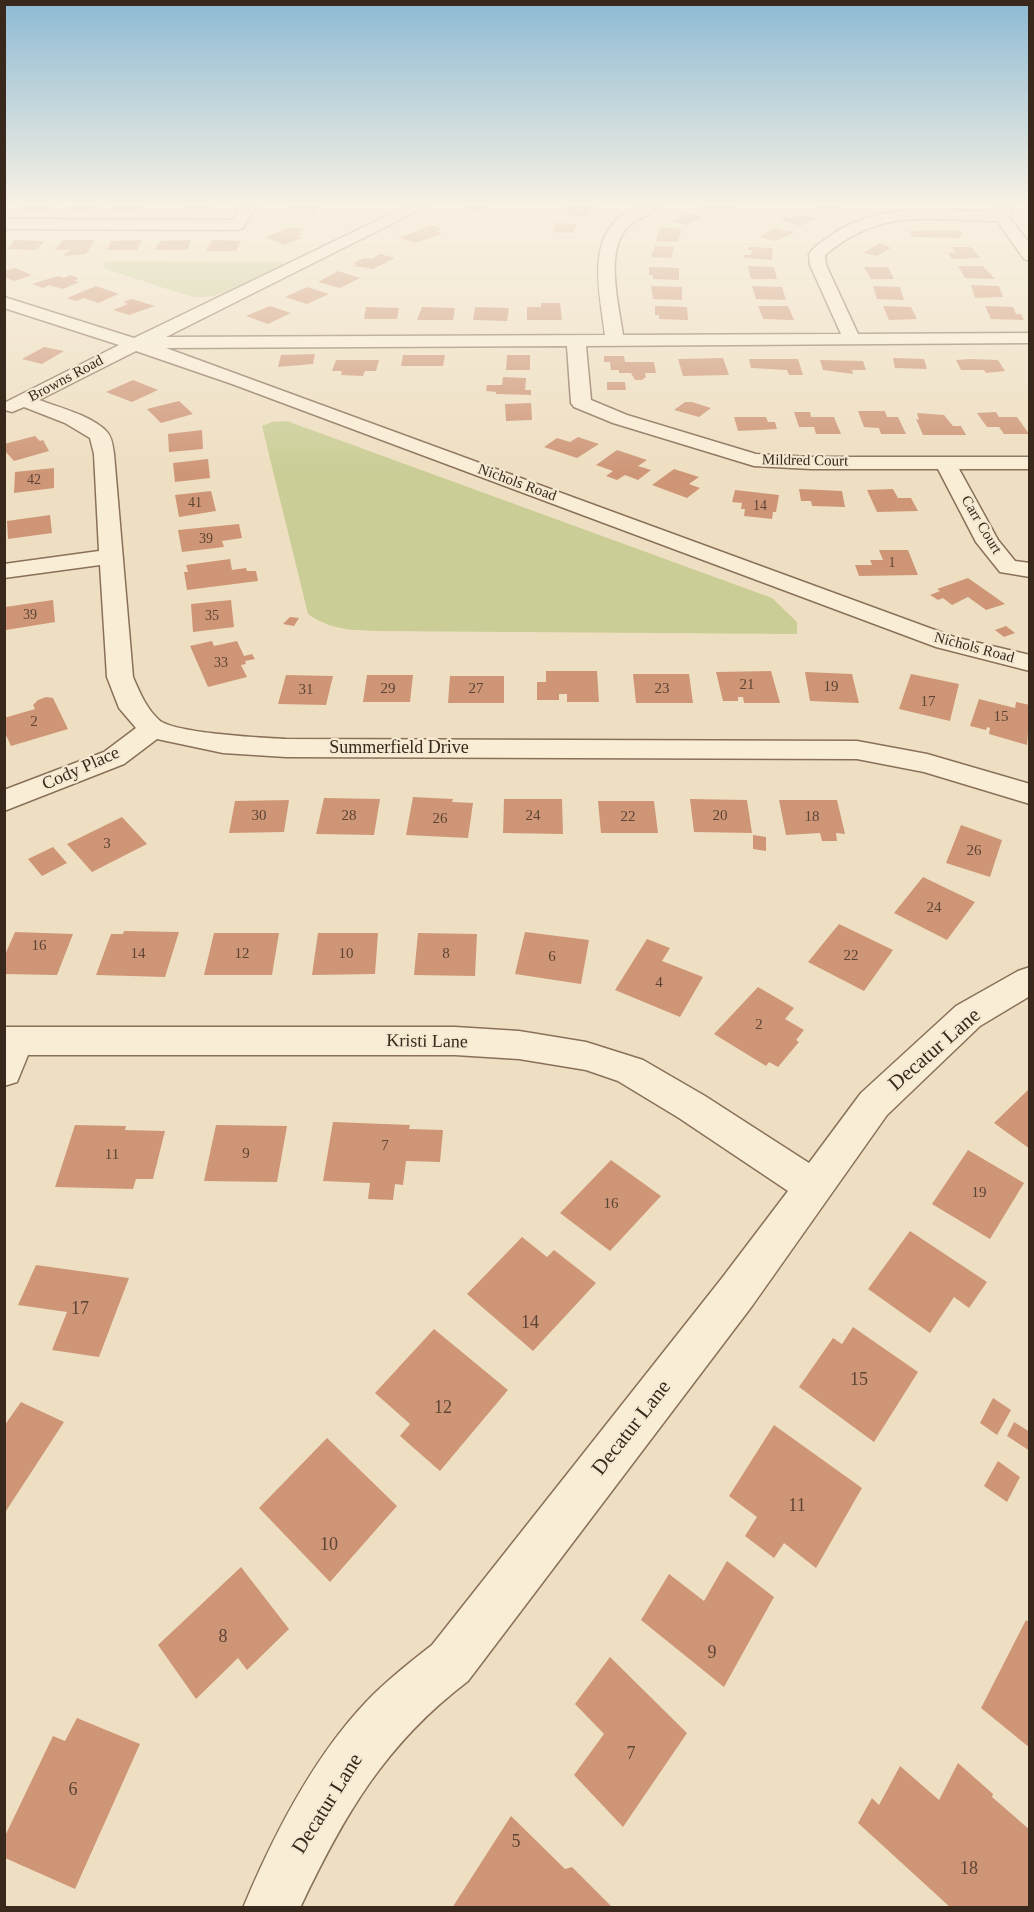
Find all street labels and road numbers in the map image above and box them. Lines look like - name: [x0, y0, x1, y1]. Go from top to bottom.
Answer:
- street label: Browns Road: [26, 352, 106, 406]
- street label: Mildred Court: [762, 451, 848, 471]
- street label: Nichols Road: [475, 461, 559, 505]
- street label: Carr Court: [957, 493, 1005, 557]
- street label: Nichols Road: [932, 629, 1016, 667]
- street label: Summerfield Drive: [329, 737, 469, 759]
- street label: Cody Place: [39, 742, 123, 796]
- street label: Decatur Lane: [884, 1003, 986, 1097]
- street label: Kristi Lane: [386, 1030, 468, 1054]
- street label: Decatur Lane: [587, 1375, 677, 1481]
- street label: Decatur Lane: [287, 1749, 369, 1859]

